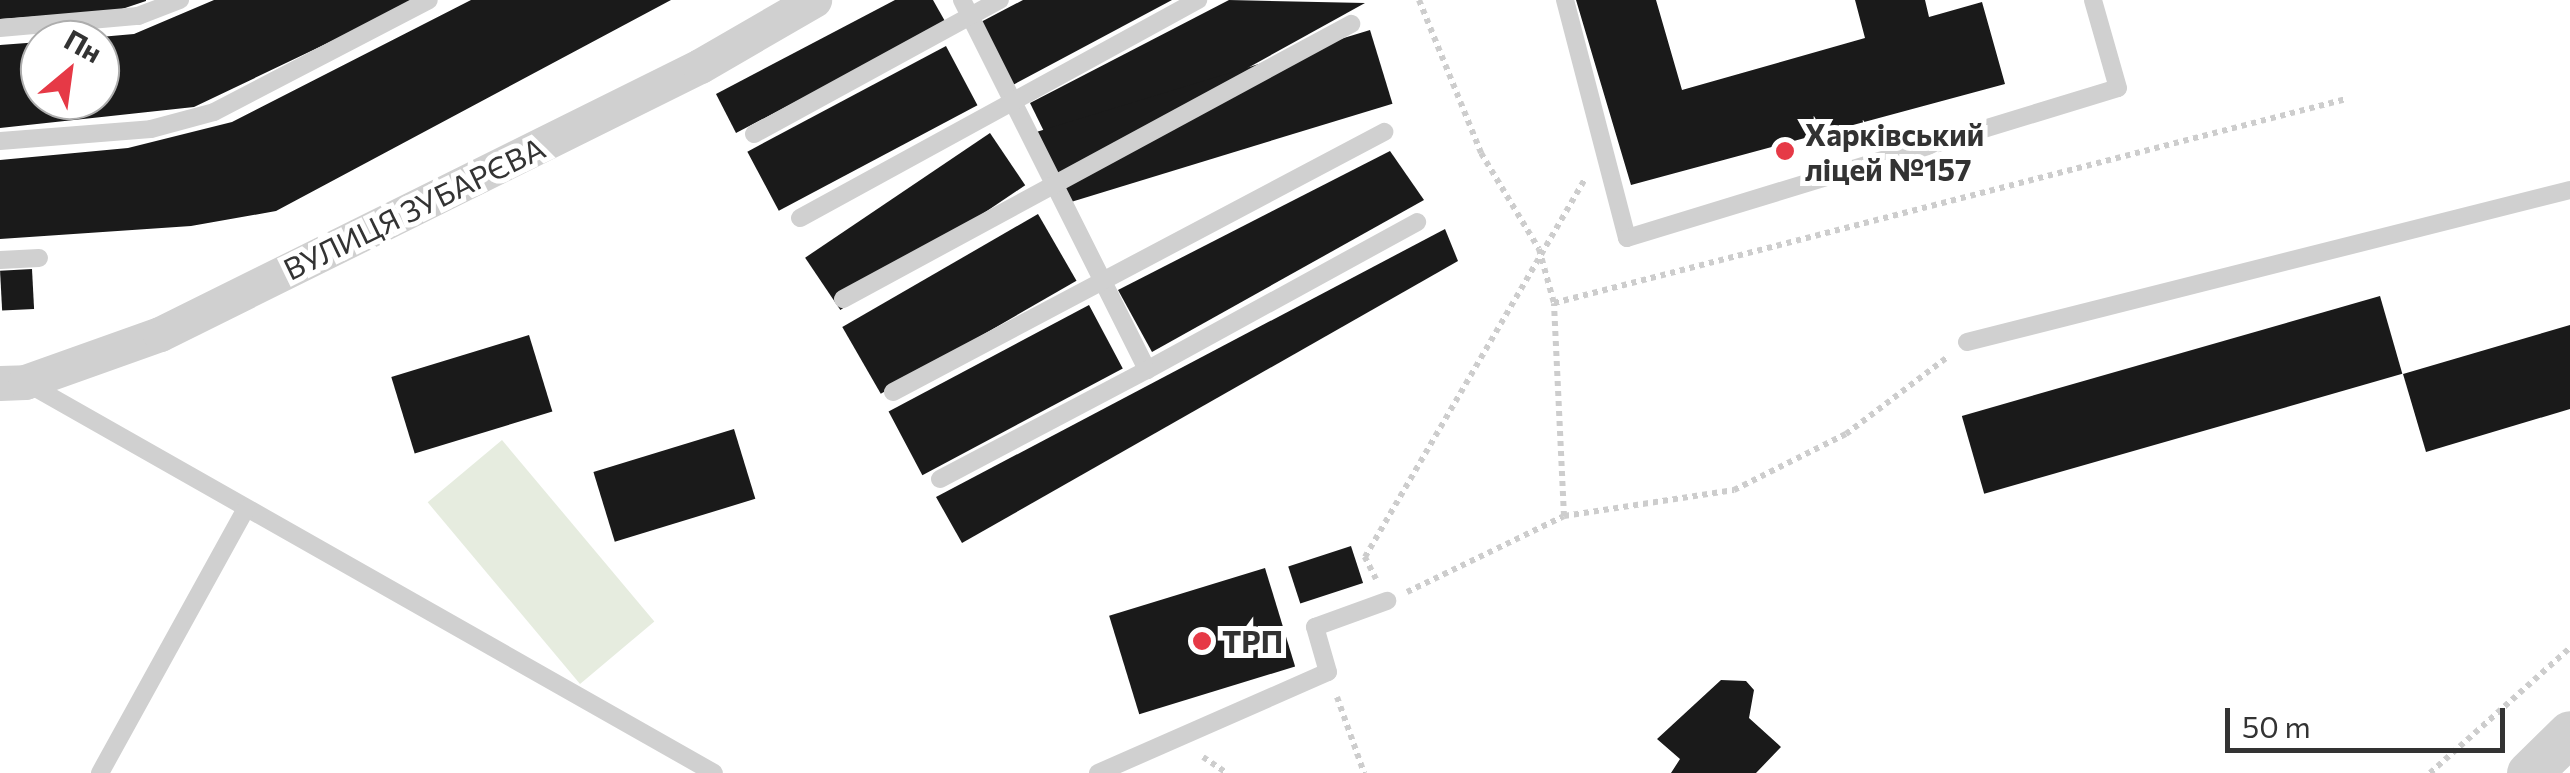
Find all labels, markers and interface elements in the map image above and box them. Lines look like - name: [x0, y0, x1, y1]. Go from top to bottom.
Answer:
- north arrow: [20, 20, 120, 120]
- text: Пн: [59, 22, 108, 69]
- place label: Харківський ліцей №157: [1805, 116, 1984, 186]
- street label: ВУЛИЦЯ ЗУБАРЄВА: [278, 129, 550, 287]
- marker: Харківський ліцей №157: [1774, 140, 1796, 162]
- place label: ТРП: [1222, 623, 1283, 659]
- marker: ТРП: [1191, 630, 1213, 652]
- scale bar: [2230, 688, 2510, 750]
- text: 50 m: [2242, 707, 2311, 744]

